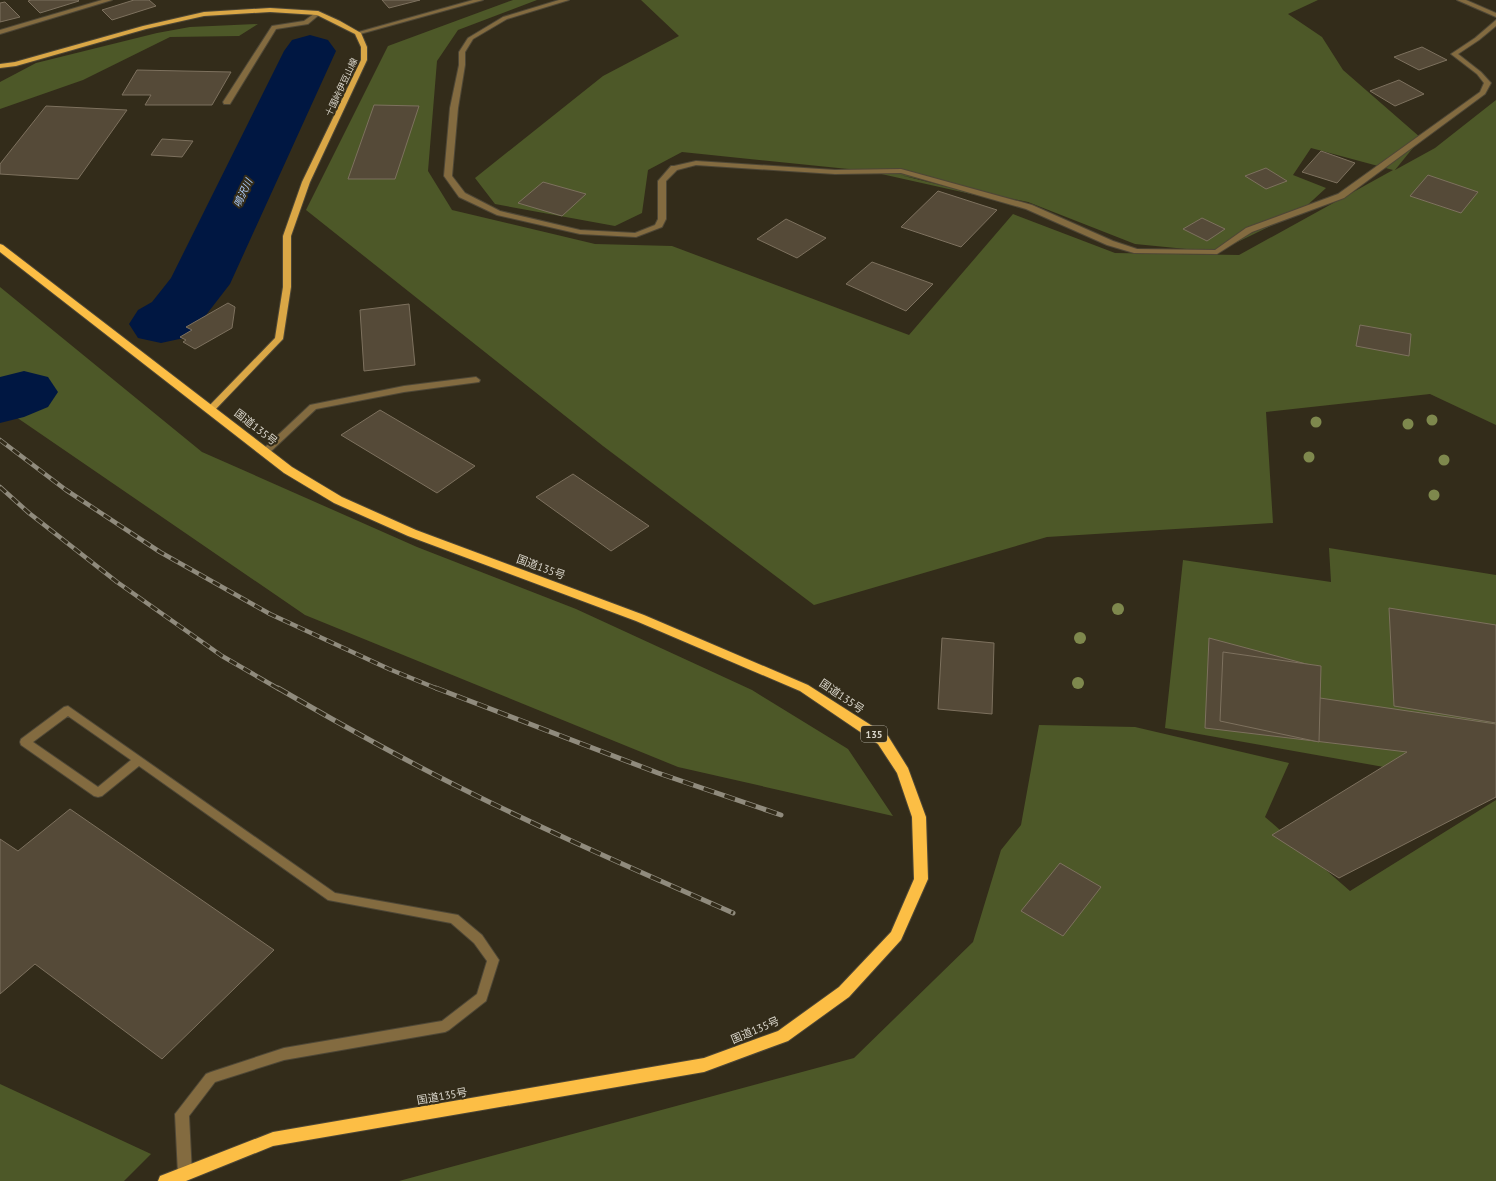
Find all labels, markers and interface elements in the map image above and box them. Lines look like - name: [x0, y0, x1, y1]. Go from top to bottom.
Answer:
- street label: 十国峠伊豆山線: [323, 55, 360, 118]
- water label: 鳴沢川: [231, 176, 256, 209]
- street label: 国道135号: [232, 406, 280, 448]
- street label: 国道135号: [515, 552, 567, 582]
- street label: 国道135号: [817, 676, 867, 716]
- road number: 135: [861, 726, 887, 742]
- street label: 国道135号: [729, 1014, 781, 1046]
- street label: 国道135号: [416, 1085, 468, 1107]

